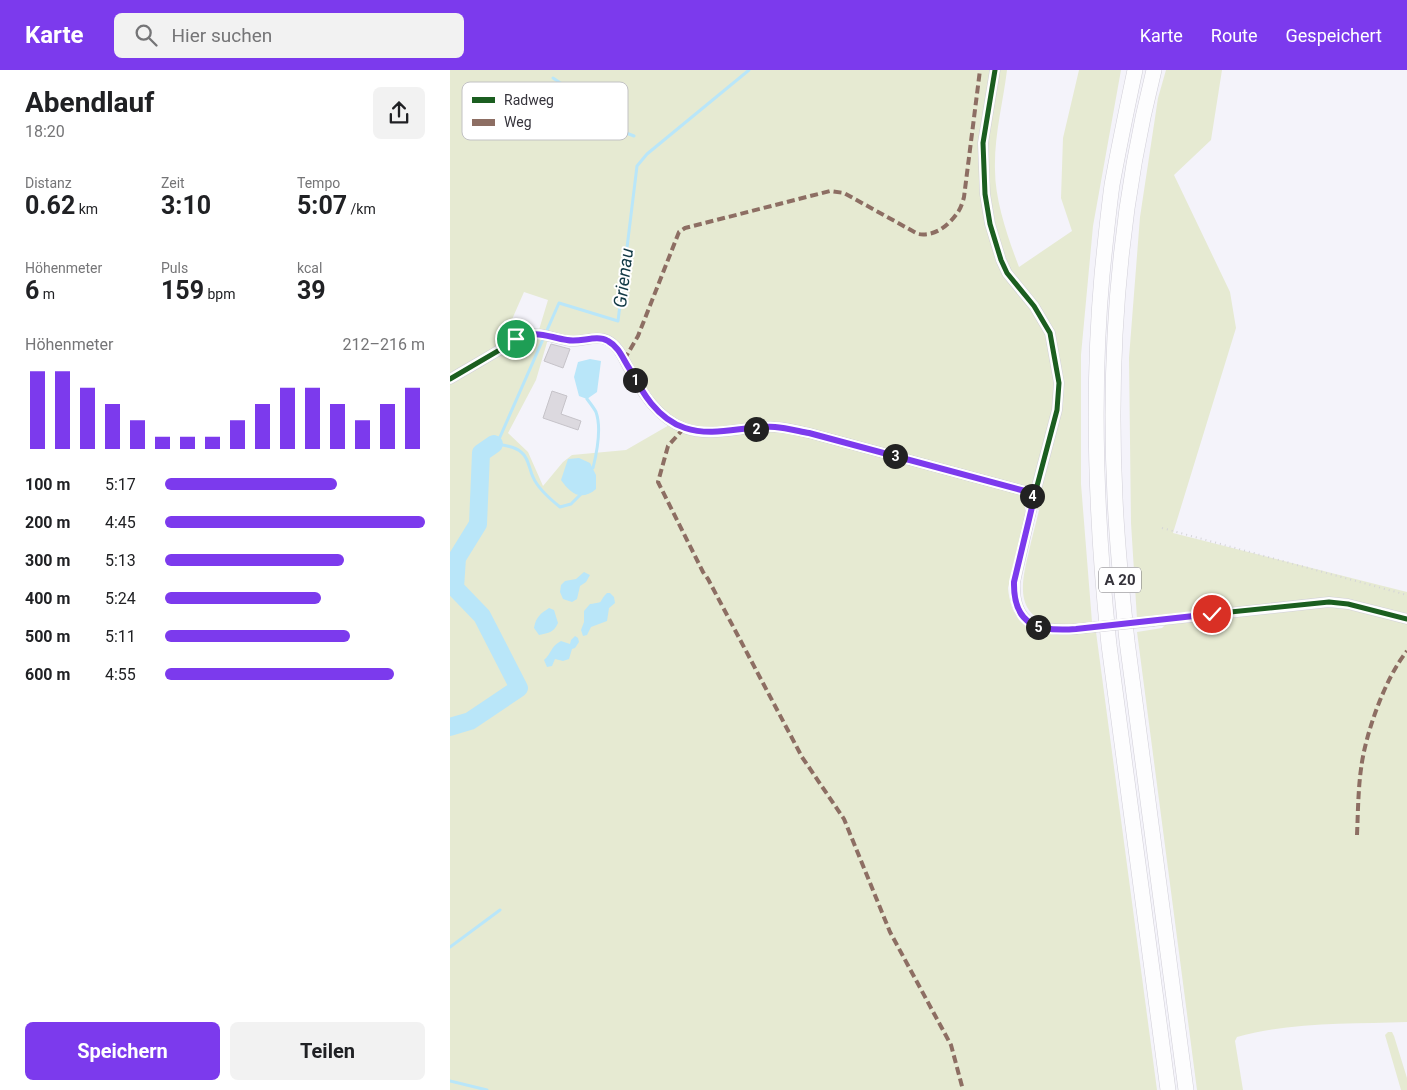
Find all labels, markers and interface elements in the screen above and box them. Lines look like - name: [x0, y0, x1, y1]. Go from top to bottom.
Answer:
- search box: [114, 13, 464, 58]
- text: Karte: [25, 21, 84, 49]
- icon: search: [132, 21, 160, 49]
- text: Hier suchen: [172, 24, 272, 47]
- text: Karte: [1140, 25, 1183, 46]
- text: Route: [1211, 25, 1258, 46]
- text: Gespeichert: [1286, 25, 1382, 46]
- legend: [462, 82, 628, 140]
- text: Abendlauf: [25, 86, 154, 119]
- button: share: [373, 87, 425, 139]
- text: Radweg: [504, 92, 554, 108]
- text: Weg: [504, 114, 532, 130]
- text: 18:20: [25, 122, 65, 141]
- text: Distanz: [25, 175, 72, 191]
- text: Zeit: [161, 175, 185, 191]
- text: Tempo: [297, 175, 340, 191]
- text: 0.62: [25, 191, 75, 220]
- text: 3:10: [161, 191, 211, 220]
- text: 5:07: [297, 191, 347, 220]
- text: km: [75, 201, 98, 217]
- text: /km: [347, 201, 376, 217]
- water label: Grienau: [609, 247, 637, 309]
- text: Höhenmeter: [25, 260, 102, 276]
- text: Puls: [161, 260, 188, 276]
- text: kcal: [297, 260, 322, 276]
- text: 6: [25, 276, 39, 305]
- text: 159: [161, 276, 204, 305]
- text: 39: [297, 276, 326, 305]
- text: m: [39, 286, 55, 302]
- text: bpm: [204, 286, 236, 302]
- pin: [495, 318, 537, 360]
- icon: arrive: [502, 325, 530, 353]
- text: Höhenmeter: [25, 335, 113, 354]
- text: 212–216 m: [343, 335, 425, 354]
- pin: 1: [622, 368, 648, 392]
- text: 1: [631, 372, 640, 388]
- pin: 2: [744, 416, 768, 442]
- text: 2: [752, 421, 761, 437]
- pin: 3: [882, 444, 908, 468]
- text: 3: [891, 448, 900, 464]
- text: 100 m: [25, 475, 70, 494]
- text: 5:17: [105, 475, 136, 494]
- pin: 4: [1020, 484, 1044, 508]
- text: 4: [1028, 488, 1037, 504]
- text: 200 m: [25, 513, 70, 532]
- text: 4:45: [105, 513, 136, 532]
- text: 300 m: [25, 551, 70, 570]
- text: 5:13: [105, 551, 136, 570]
- road number: A 20: [1099, 568, 1141, 592]
- text: 400 m: [25, 589, 70, 608]
- text: 5:24: [105, 589, 136, 608]
- pin: [1191, 593, 1233, 635]
- icon: check: [1198, 600, 1226, 628]
- pin: 5: [1026, 614, 1050, 640]
- text: 5: [1034, 619, 1043, 635]
- text: 500 m: [25, 627, 70, 646]
- text: 5:11: [105, 627, 136, 646]
- text: 600 m: [25, 665, 70, 684]
- text: 4:55: [105, 665, 136, 684]
- button: Speichern: [25, 1022, 220, 1080]
- button: Teilen: [230, 1022, 425, 1080]

